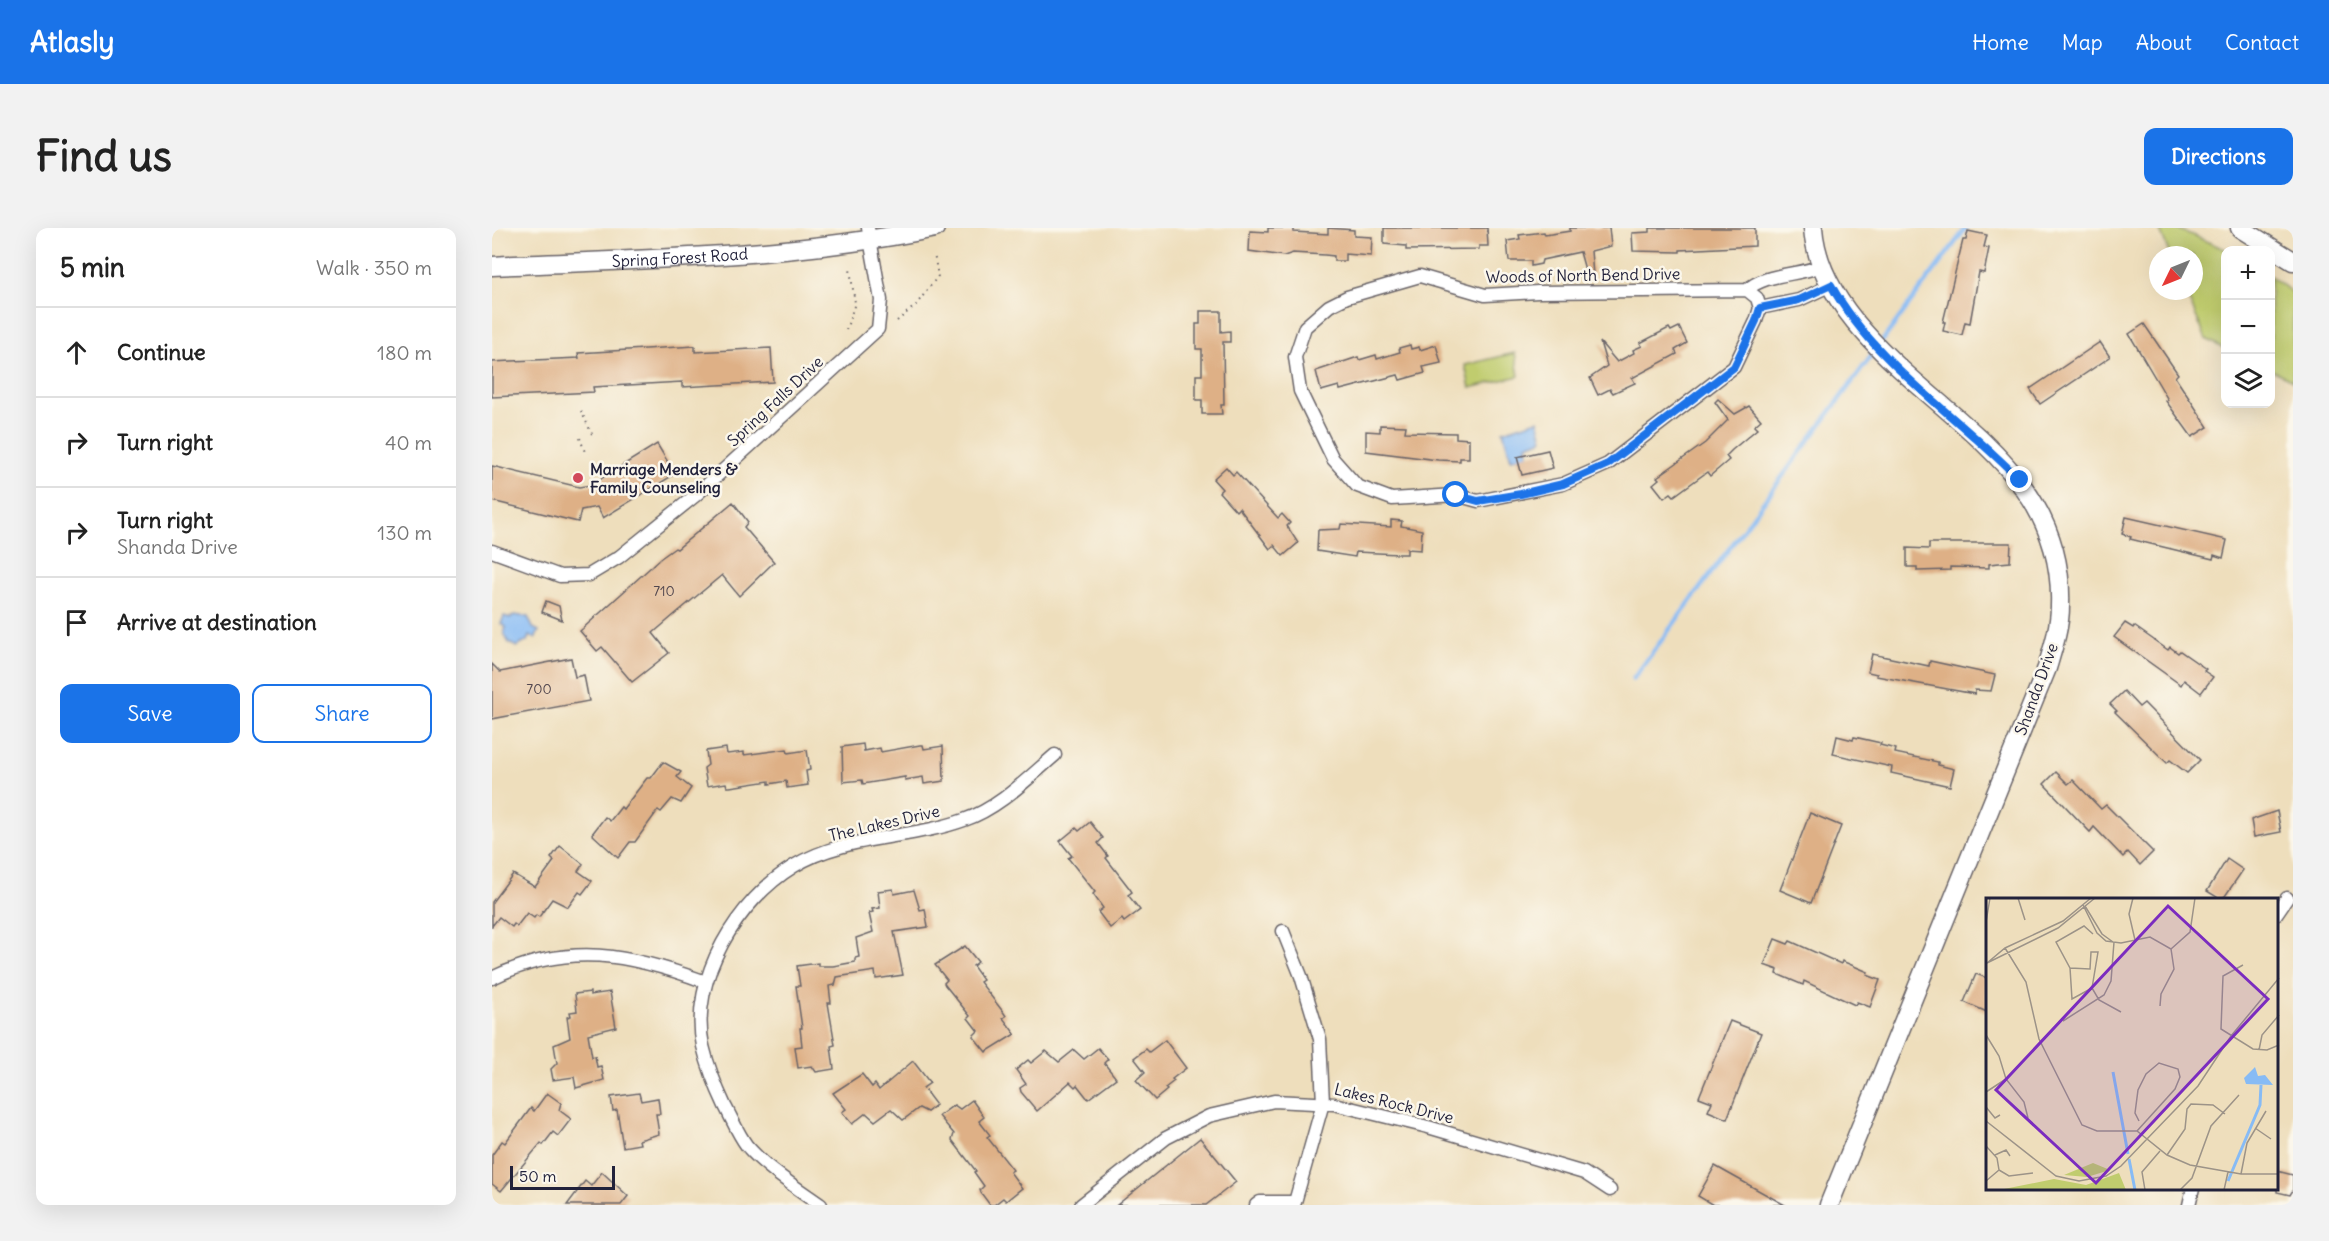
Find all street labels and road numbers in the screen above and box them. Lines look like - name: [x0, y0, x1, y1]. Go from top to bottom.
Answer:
- street label: Spring Forest Road: [611, 243, 749, 271]
- street label: Woods of North Bend Drive: [1485, 263, 1681, 287]
- street label: Spring Falls Drive: [723, 352, 827, 450]
- street label: Shanda Drive: [2010, 640, 2062, 738]
- street label: The Lakes Drive: [827, 801, 941, 845]
- street label: Lakes Rock Drive: [1332, 1078, 1456, 1128]

